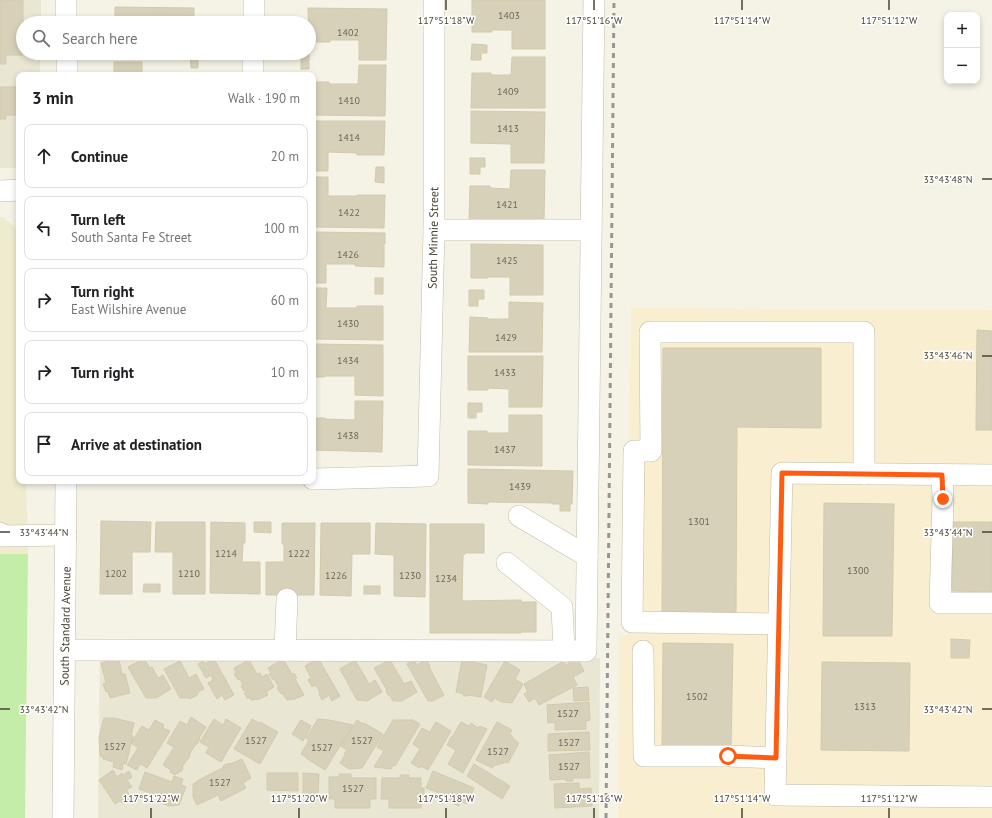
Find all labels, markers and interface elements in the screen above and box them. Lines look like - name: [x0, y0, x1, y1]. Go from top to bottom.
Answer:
- house number: 1403: [498, 9, 520, 22]
- map controls: [944, 12, 980, 84]
- button: +: [944, 12, 980, 48]
- text: 117°51'18"W: [418, 14, 475, 27]
- text: 117°51'16"W: [566, 14, 623, 27]
- text: 117°51'14"W: [714, 14, 771, 27]
- text: 117°51'12"W: [861, 14, 918, 27]
- search box: [16, 16, 316, 60]
- house number: 1402: [337, 26, 359, 39]
- icon: search: [30, 27, 52, 49]
- text: Search here: [62, 29, 138, 48]
- button: −: [944, 48, 980, 84]
- house number: 1409: [497, 85, 519, 98]
- text: 3 min: [32, 87, 73, 109]
- text: Walk · 190 m: [228, 90, 300, 107]
- house number: 1410: [338, 94, 360, 107]
- house number: 1413: [497, 122, 519, 135]
- house number: 1414: [338, 131, 360, 144]
- icon: ahead: [33, 145, 55, 167]
- text: Continue: [71, 147, 128, 166]
- text: 20 m: [271, 148, 299, 165]
- text: 33°43'48"N: [923, 173, 973, 186]
- street label: South Minnie Street: [425, 187, 441, 289]
- house number: 1421: [496, 198, 518, 211]
- house number: 1422: [338, 206, 360, 219]
- text: Turn left: [71, 210, 125, 229]
- icon: left: [33, 217, 55, 239]
- text: 100 m: [264, 220, 299, 237]
- text: South Santa Fe Street: [71, 229, 192, 246]
- house number: 1426: [337, 248, 359, 261]
- house number: 1425: [496, 254, 518, 267]
- text: Turn right: [71, 282, 134, 301]
- icon: right: [33, 289, 55, 311]
- text: 60 m: [271, 292, 299, 309]
- text: East Wilshire Avenue: [71, 301, 186, 318]
- house number: 1430: [337, 317, 359, 330]
- house number: 1429: [495, 331, 517, 344]
- text: 33°43'46"N: [923, 349, 973, 362]
- house number: 1434: [337, 354, 359, 367]
- icon: right: [33, 361, 55, 383]
- text: Turn right: [71, 363, 134, 382]
- text: 10 m: [271, 364, 299, 381]
- house number: 1433: [494, 366, 516, 379]
- house number: 1438: [337, 429, 359, 442]
- icon: arrive: [33, 433, 55, 455]
- text: Arrive at destination: [71, 435, 202, 454]
- house number: 1437: [494, 443, 516, 456]
- house number: 1439: [509, 480, 531, 493]
- route end: [934, 490, 952, 508]
- house number: 1301: [688, 515, 710, 528]
- text: 33°43'44"N: [19, 526, 69, 539]
- text: 33°43'44"N: [923, 526, 973, 539]
- house number: 1214: [215, 547, 237, 560]
- house number: 1222: [288, 547, 310, 560]
- house number: 1300: [847, 564, 869, 577]
- street label: South Standard Avenue: [56, 566, 74, 686]
- house number: 1202: [105, 567, 127, 580]
- house number: 1210: [178, 567, 200, 580]
- house number: 1226: [325, 569, 347, 582]
- house number: 1230: [399, 569, 421, 582]
- house number: 1234: [435, 572, 457, 585]
- house number: 1502: [686, 690, 708, 703]
- house number: 1313: [854, 700, 876, 713]
- text: 33°43'42"N: [19, 703, 69, 716]
- text: 33°43'42"N: [923, 703, 973, 716]
- house number: 1527: [557, 707, 579, 720]
- house number: 1527: [245, 734, 267, 747]
- house number: 1527: [351, 734, 373, 747]
- house number: 1527: [558, 736, 580, 749]
- house number: 1527: [104, 740, 126, 753]
- house number: 1527: [311, 741, 333, 754]
- house number: 1527: [487, 745, 509, 758]
- route start: [719, 747, 737, 765]
- house number: 1527: [558, 760, 580, 773]
- house number: 1527: [209, 776, 231, 789]
- house number: 1527: [342, 782, 364, 795]
- text: 117°51'22"W: [123, 792, 180, 805]
- text: 117°51'20"W: [271, 792, 328, 805]
- text: 117°51'18"W: [418, 792, 475, 805]
- text: 117°51'16"W: [566, 792, 623, 805]
- text: 117°51'14"W: [714, 792, 771, 805]
- text: 117°51'12"W: [861, 792, 918, 805]

